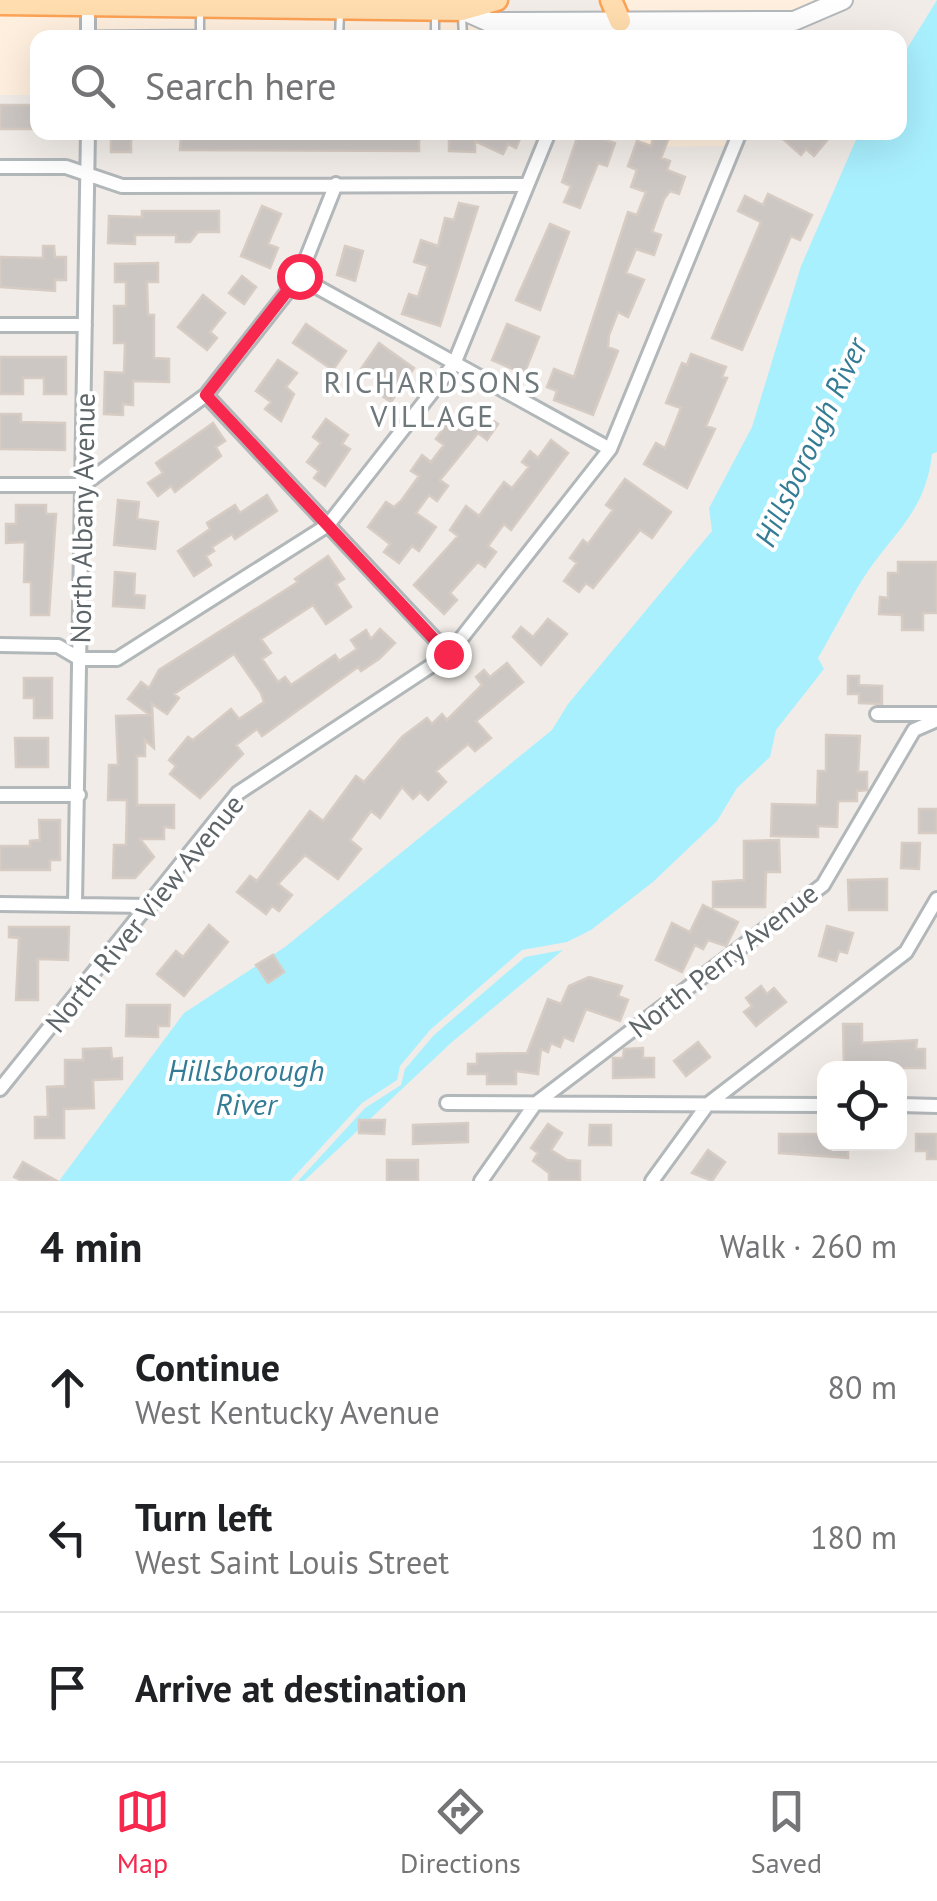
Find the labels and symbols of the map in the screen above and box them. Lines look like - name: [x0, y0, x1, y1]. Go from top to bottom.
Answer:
- route start: [277, 254, 323, 300]
- water label: Hillsborough River: [745, 330, 876, 553]
- district label: RICHARDSONS VILLAGE: [324, 362, 542, 435]
- street label: North Albany Avenue: [61, 392, 103, 644]
- route end: [426, 632, 472, 678]
- street label: North River View Avenue: [37, 787, 251, 1039]
- street label: North Perry Avenue: [621, 874, 825, 1046]
- water label: Hillsborough River: [168, 1050, 324, 1123]

